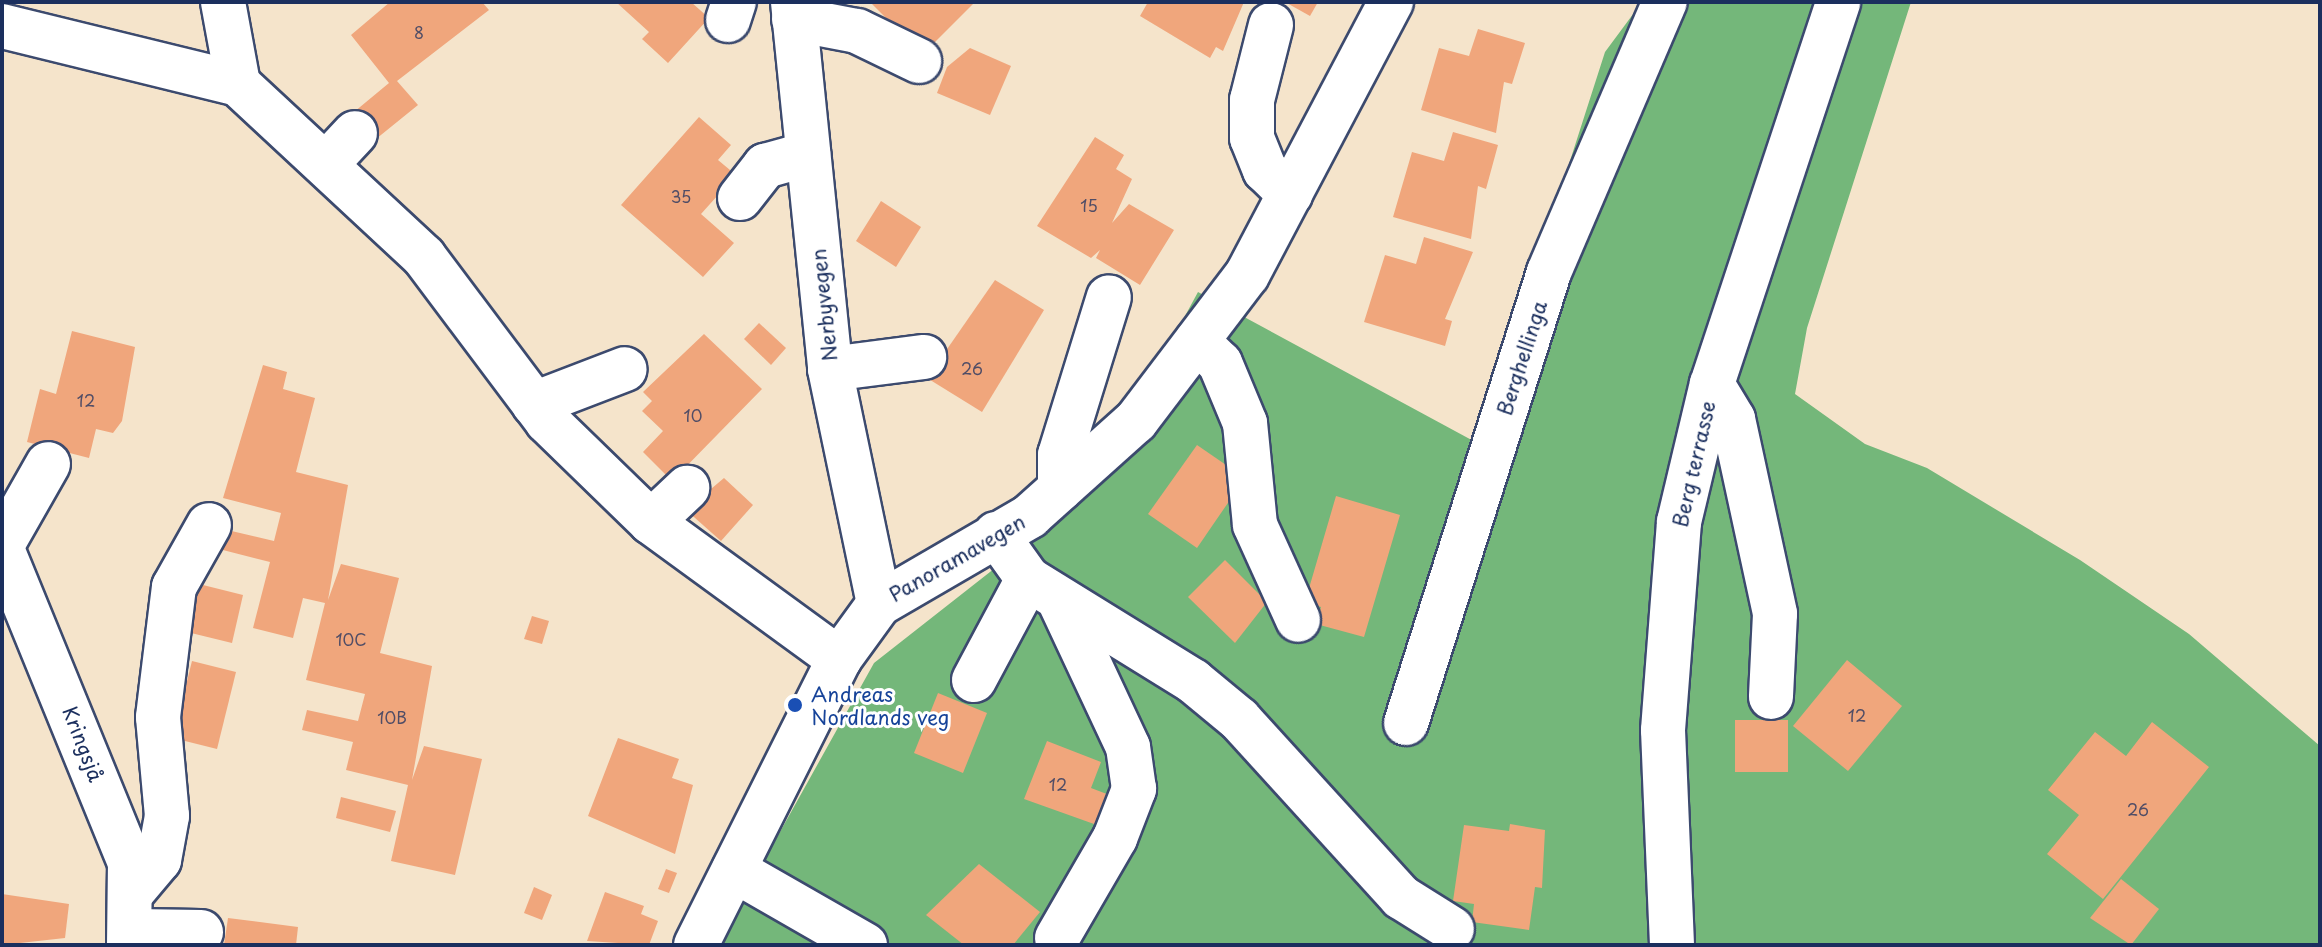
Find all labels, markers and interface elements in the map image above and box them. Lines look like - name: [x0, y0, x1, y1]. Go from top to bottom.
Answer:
- house number: 8: [414, 22, 424, 42]
- house number: 35: [671, 186, 691, 206]
- house number: 15: [1080, 195, 1098, 215]
- street label: Nerbyvegen: [806, 248, 842, 362]
- street label: Berghellinga: [1492, 298, 1552, 418]
- house number: 26: [961, 358, 983, 378]
- house number: 12: [77, 390, 95, 410]
- street label: Berg terrasse: [1668, 399, 1720, 529]
- house number: 10: [684, 405, 702, 425]
- street label: Panoramavegen: [885, 509, 1029, 607]
- house number: 10C: [335, 629, 367, 649]
- place label: Andreas Nordlands veg: [811, 682, 949, 729]
- marker: Andreas Nordlands veg: [786, 696, 804, 714]
- street label: Kringsjå: [58, 703, 108, 785]
- house number: 12: [1848, 705, 1866, 725]
- house number: 10B: [377, 707, 407, 727]
- house number: 12: [1049, 774, 1067, 794]
- house number: 26: [2127, 799, 2149, 819]

